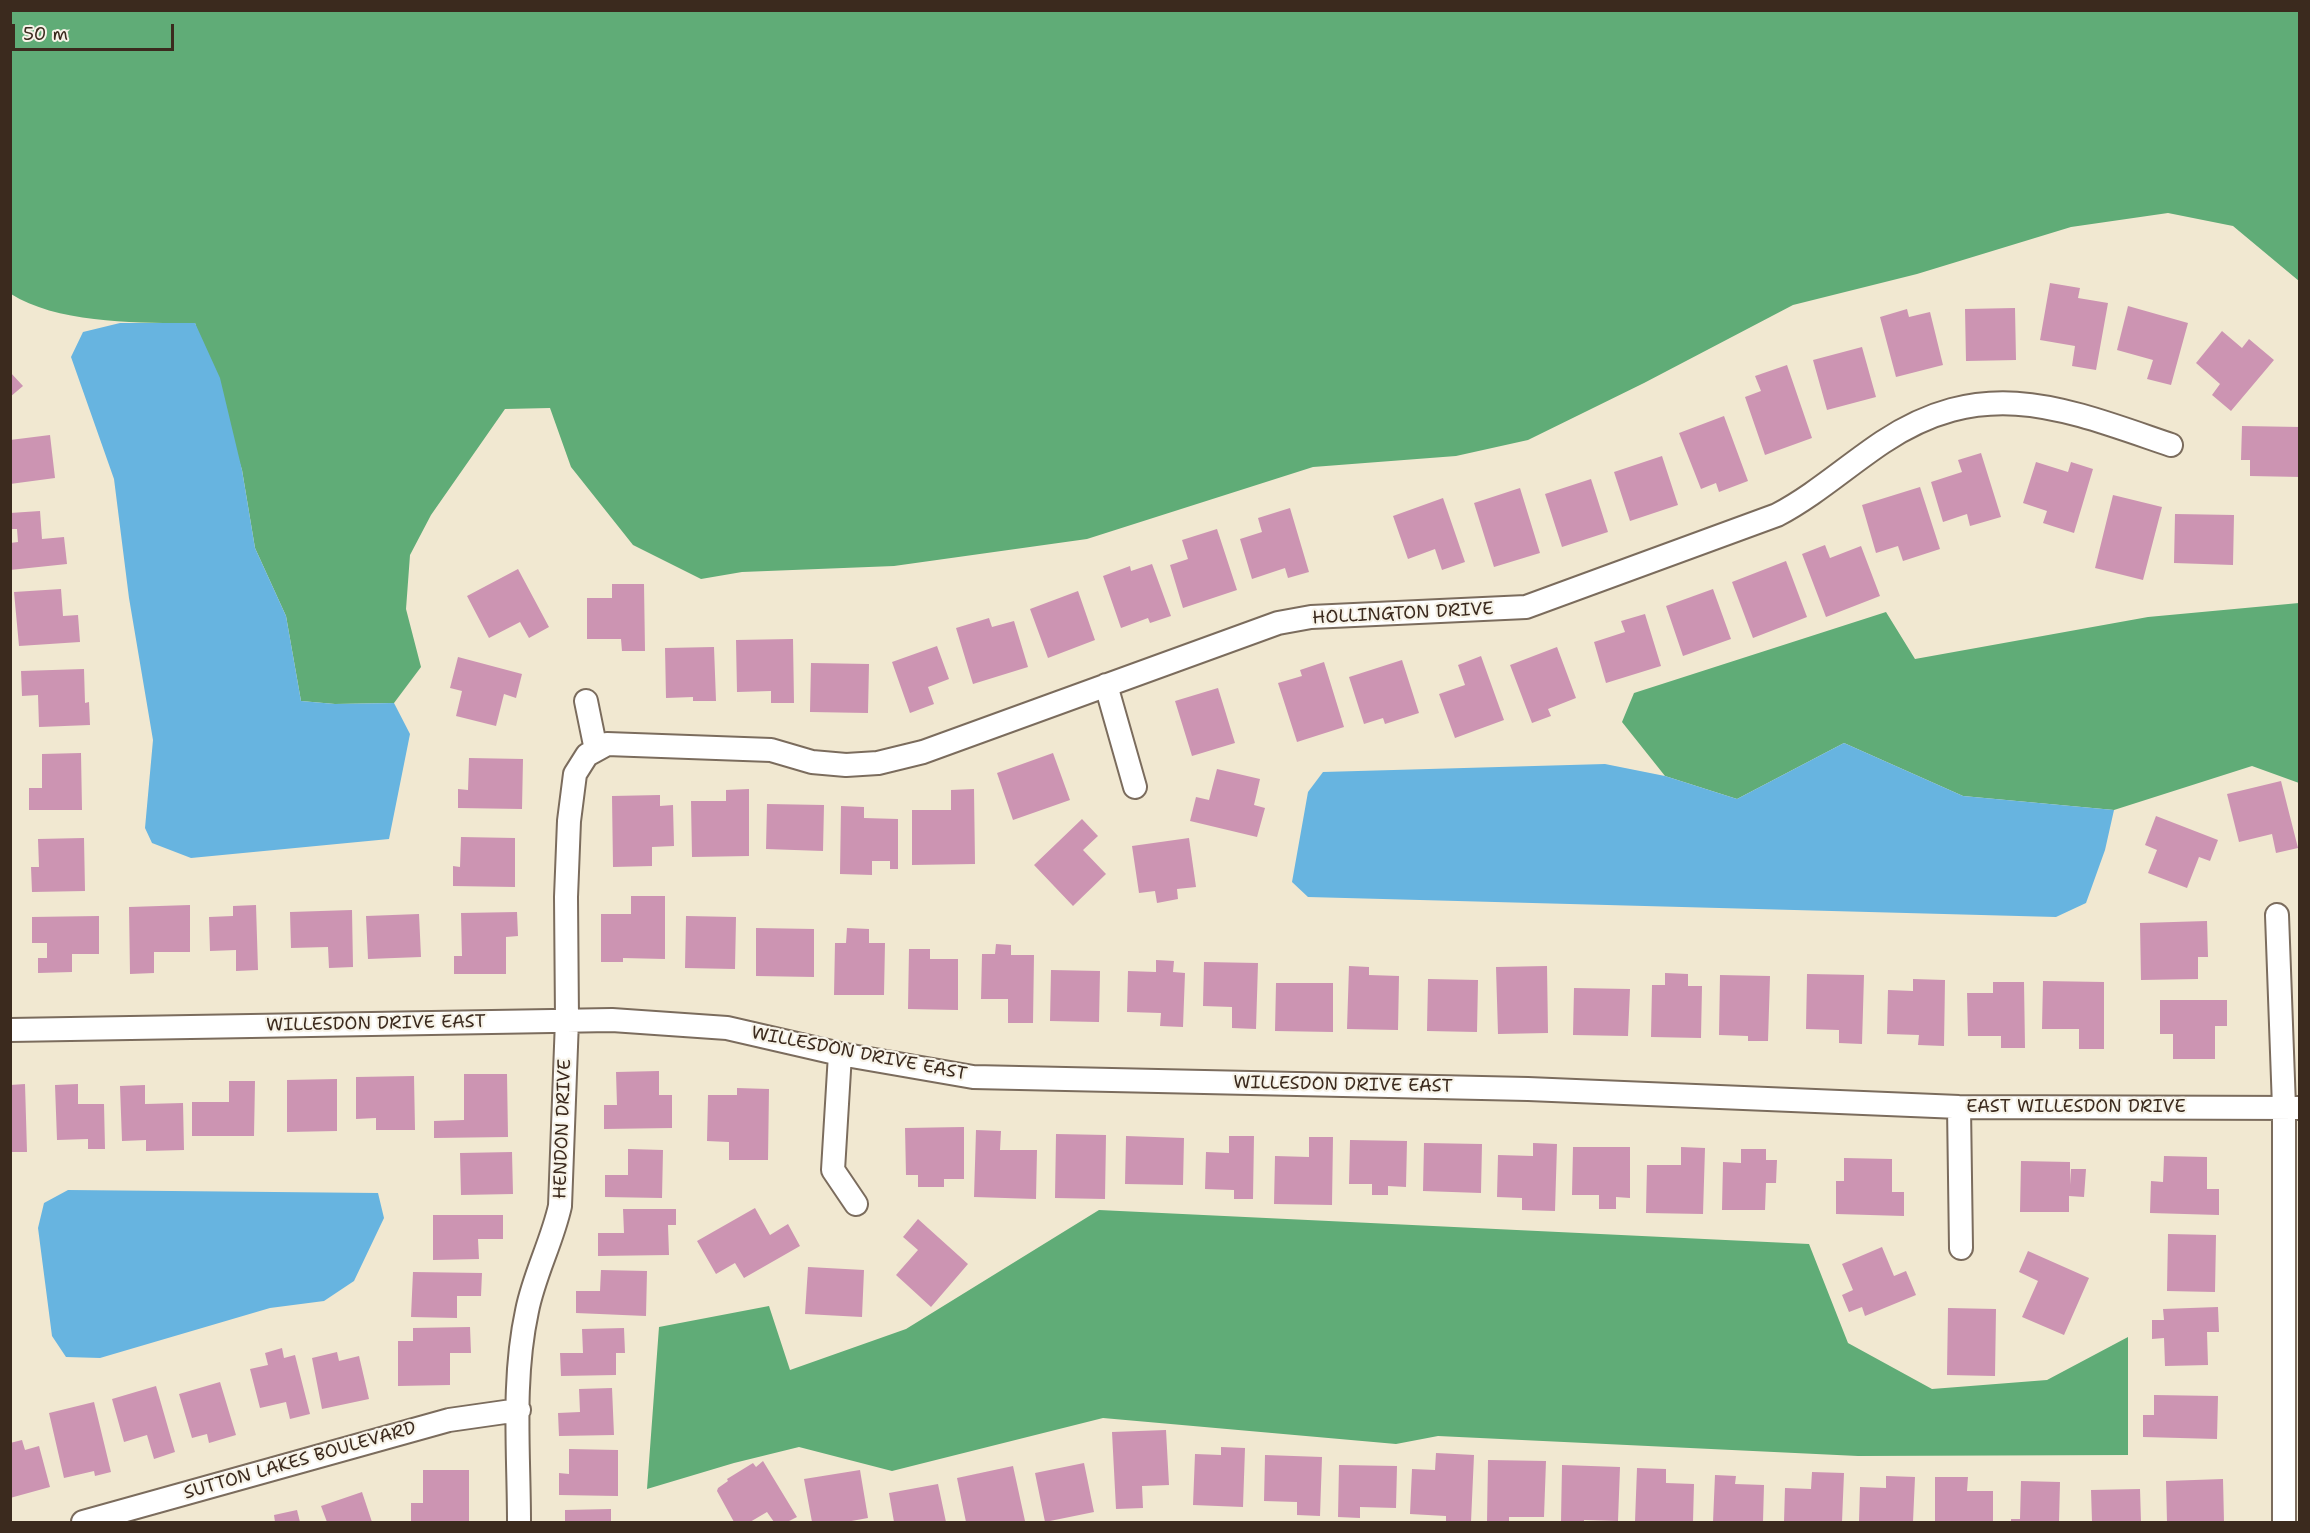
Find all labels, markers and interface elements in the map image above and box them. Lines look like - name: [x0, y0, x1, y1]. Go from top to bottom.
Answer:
- scale bar: [15, 12, 177, 50]
- text: 50 m: [23, 22, 68, 46]
- street label: HOLLINGTON DRIVE: [1312, 598, 1494, 630]
- street label: WILLESDON DRIVE EAST: [266, 1011, 486, 1037]
- street label: WILLESDON DRIVE EAST: [749, 1022, 969, 1086]
- street label: HENDON DRIVE: [550, 1059, 576, 1199]
- street label: WILLESDON DRIVE EAST: [1233, 1072, 1453, 1098]
- street label: EAST WILLESDON DRIVE: [1966, 1096, 2186, 1118]
- street label: SUTTON LAKES BOULEVARD: [181, 1417, 419, 1505]

